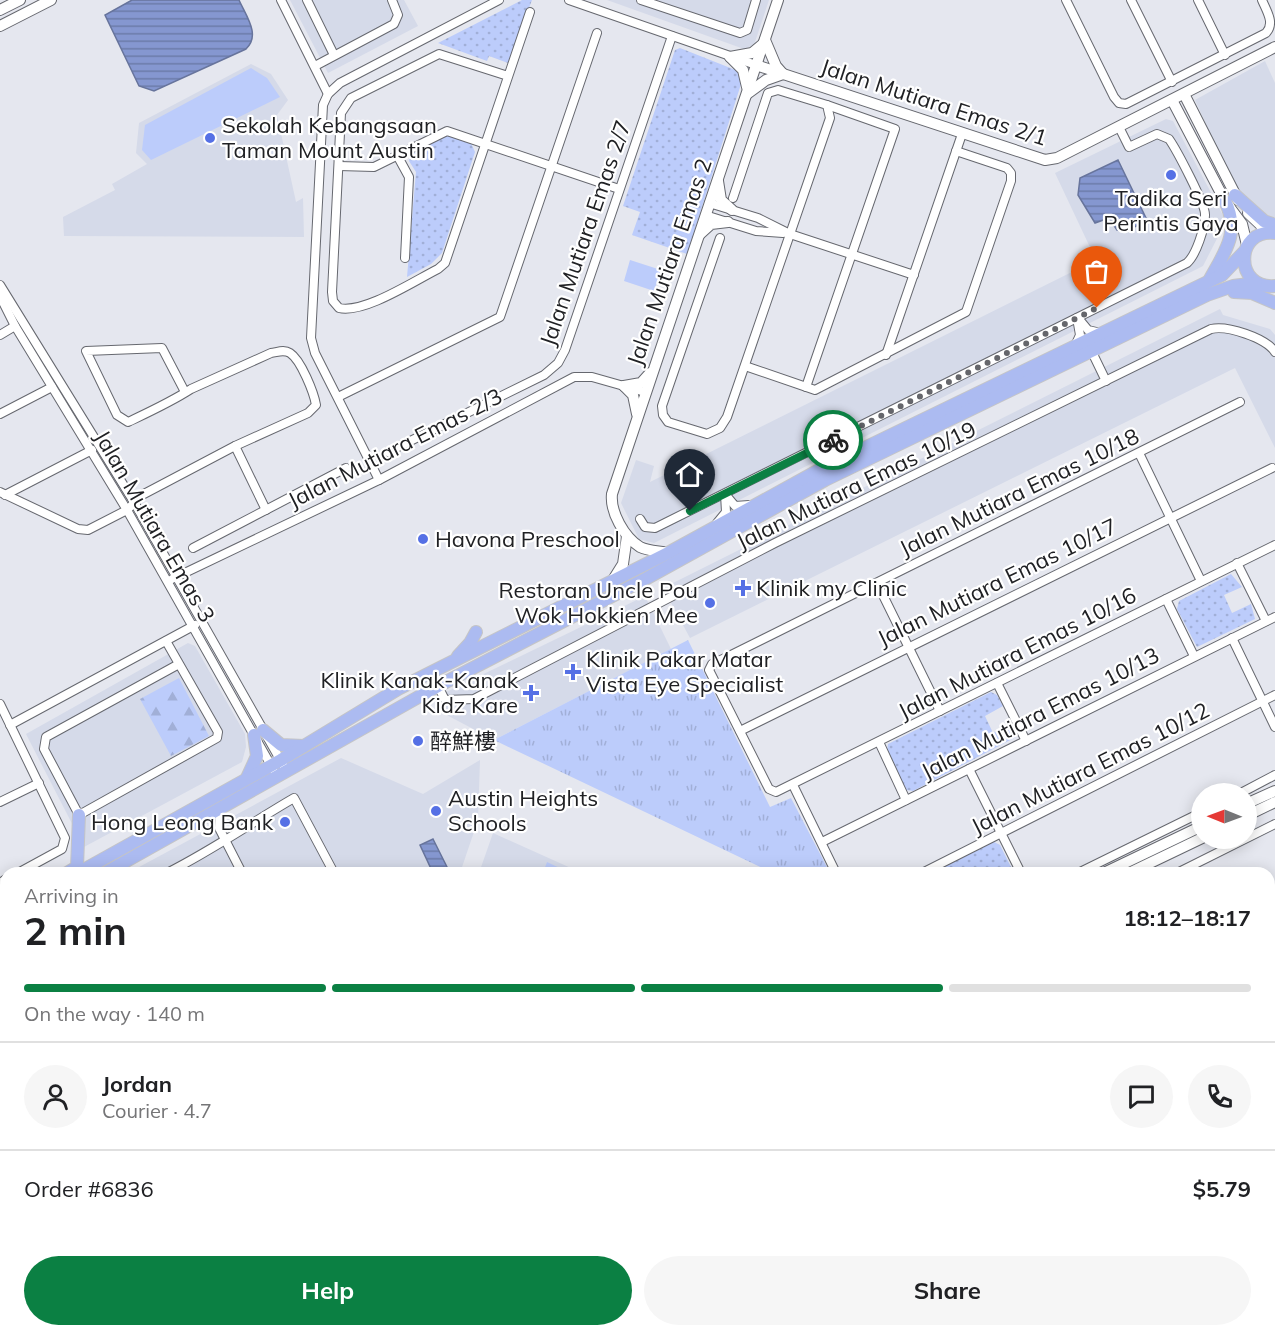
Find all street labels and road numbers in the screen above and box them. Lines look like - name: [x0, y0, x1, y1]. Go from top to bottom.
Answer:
- street label: Jalan Mutiara Emas 2/1: [817, 52, 1051, 152]
- street label: Jalan Mutiara Emas 2/7: [533, 116, 637, 350]
- street label: Jalan Mutiara Emas 2: [620, 155, 718, 369]
- street label: Jalan Mutiara Emas 2/3: [283, 382, 507, 514]
- street label: Jalan Mutiara Emas 10/19: [732, 415, 980, 555]
- street label: Jalan Mutiara Emas 10/18: [895, 422, 1143, 562]
- street label: Jalan Mutiara Emas 3: [89, 425, 221, 627]
- street label: Jalan Mutiara Emas 10/17: [873, 512, 1121, 652]
- street label: Jalan Mutiara Emas 10/16: [893, 581, 1141, 725]
- street label: Jalan Mutiara Emas 10/13: [916, 641, 1164, 785]
- street label: Jalan Mutiara Emas 10/12: [966, 696, 1214, 840]

